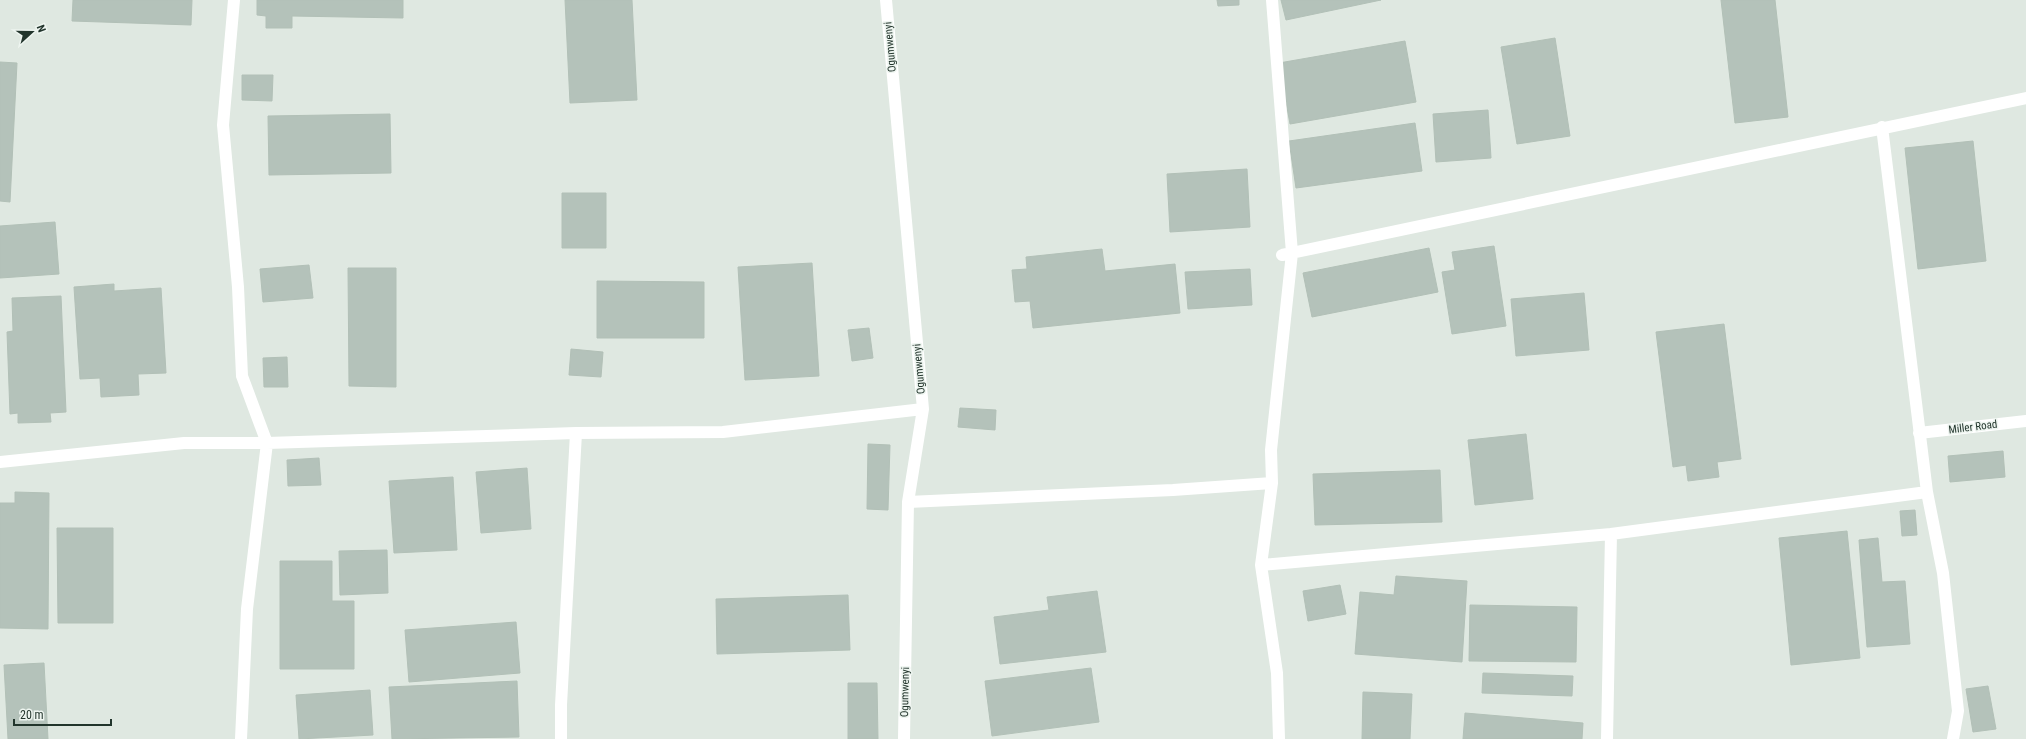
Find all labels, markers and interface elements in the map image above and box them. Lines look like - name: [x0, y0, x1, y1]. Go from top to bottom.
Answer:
- north arrow: [12, 12, 52, 52]
- street label: Ogumwenyi: [881, 21, 899, 73]
- text: N: [34, 23, 48, 34]
- street label: Ogumwenyi: [910, 343, 928, 395]
- street label: Miller Road: [1948, 418, 1998, 436]
- street label: Ogumwenyi: [898, 667, 912, 717]
- scale bar: [14, 701, 111, 727]
- text: 20 m: [20, 708, 44, 722]

